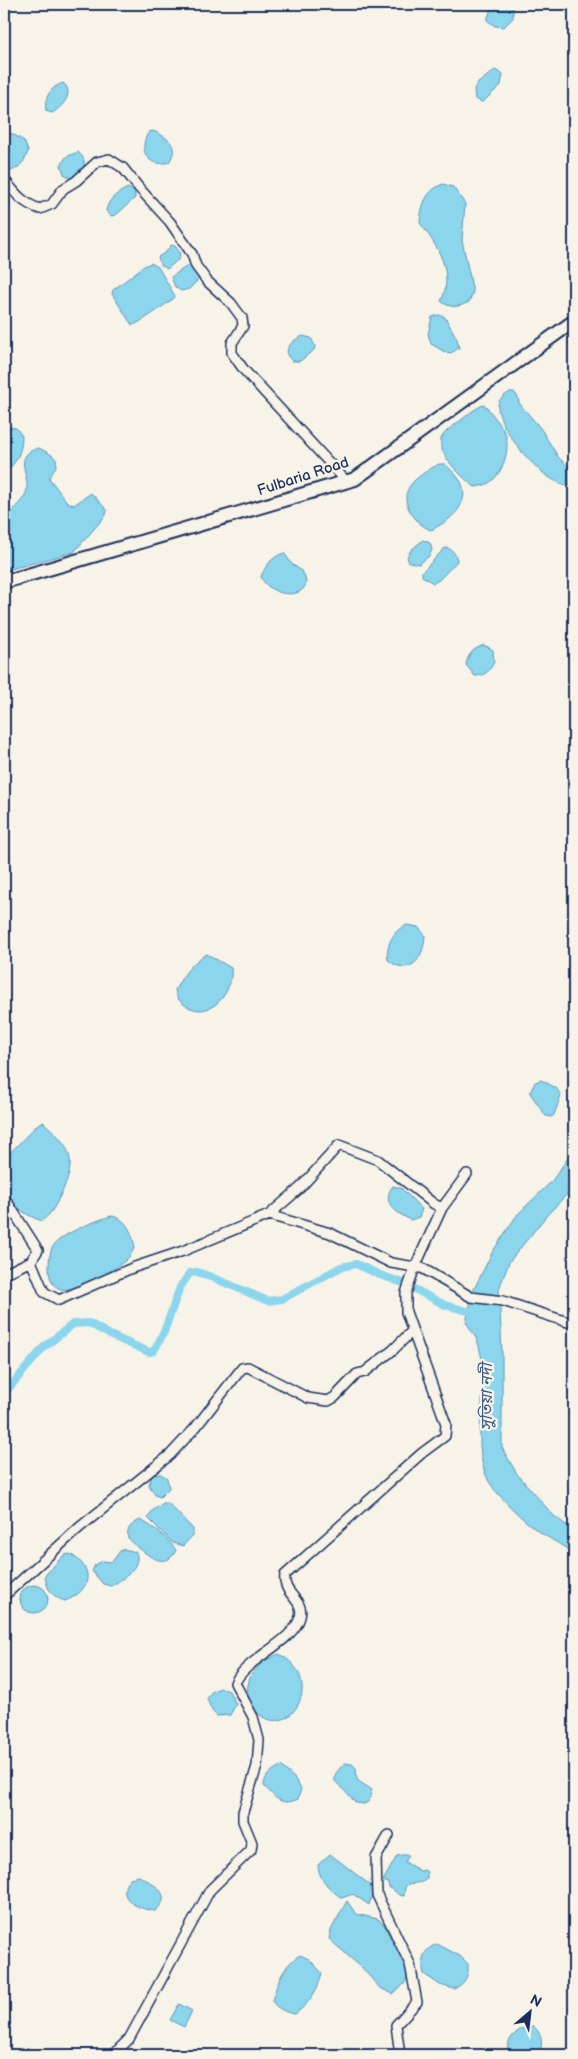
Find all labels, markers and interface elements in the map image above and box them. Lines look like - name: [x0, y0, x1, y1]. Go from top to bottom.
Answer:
- street label: Fulbaria Road: [255, 453, 351, 500]
- water label: সুতিয়া নদী: [477, 1361, 497, 1430]
- north arrow: [506, 1986, 556, 2036]
- text: N: [527, 1991, 545, 2011]

